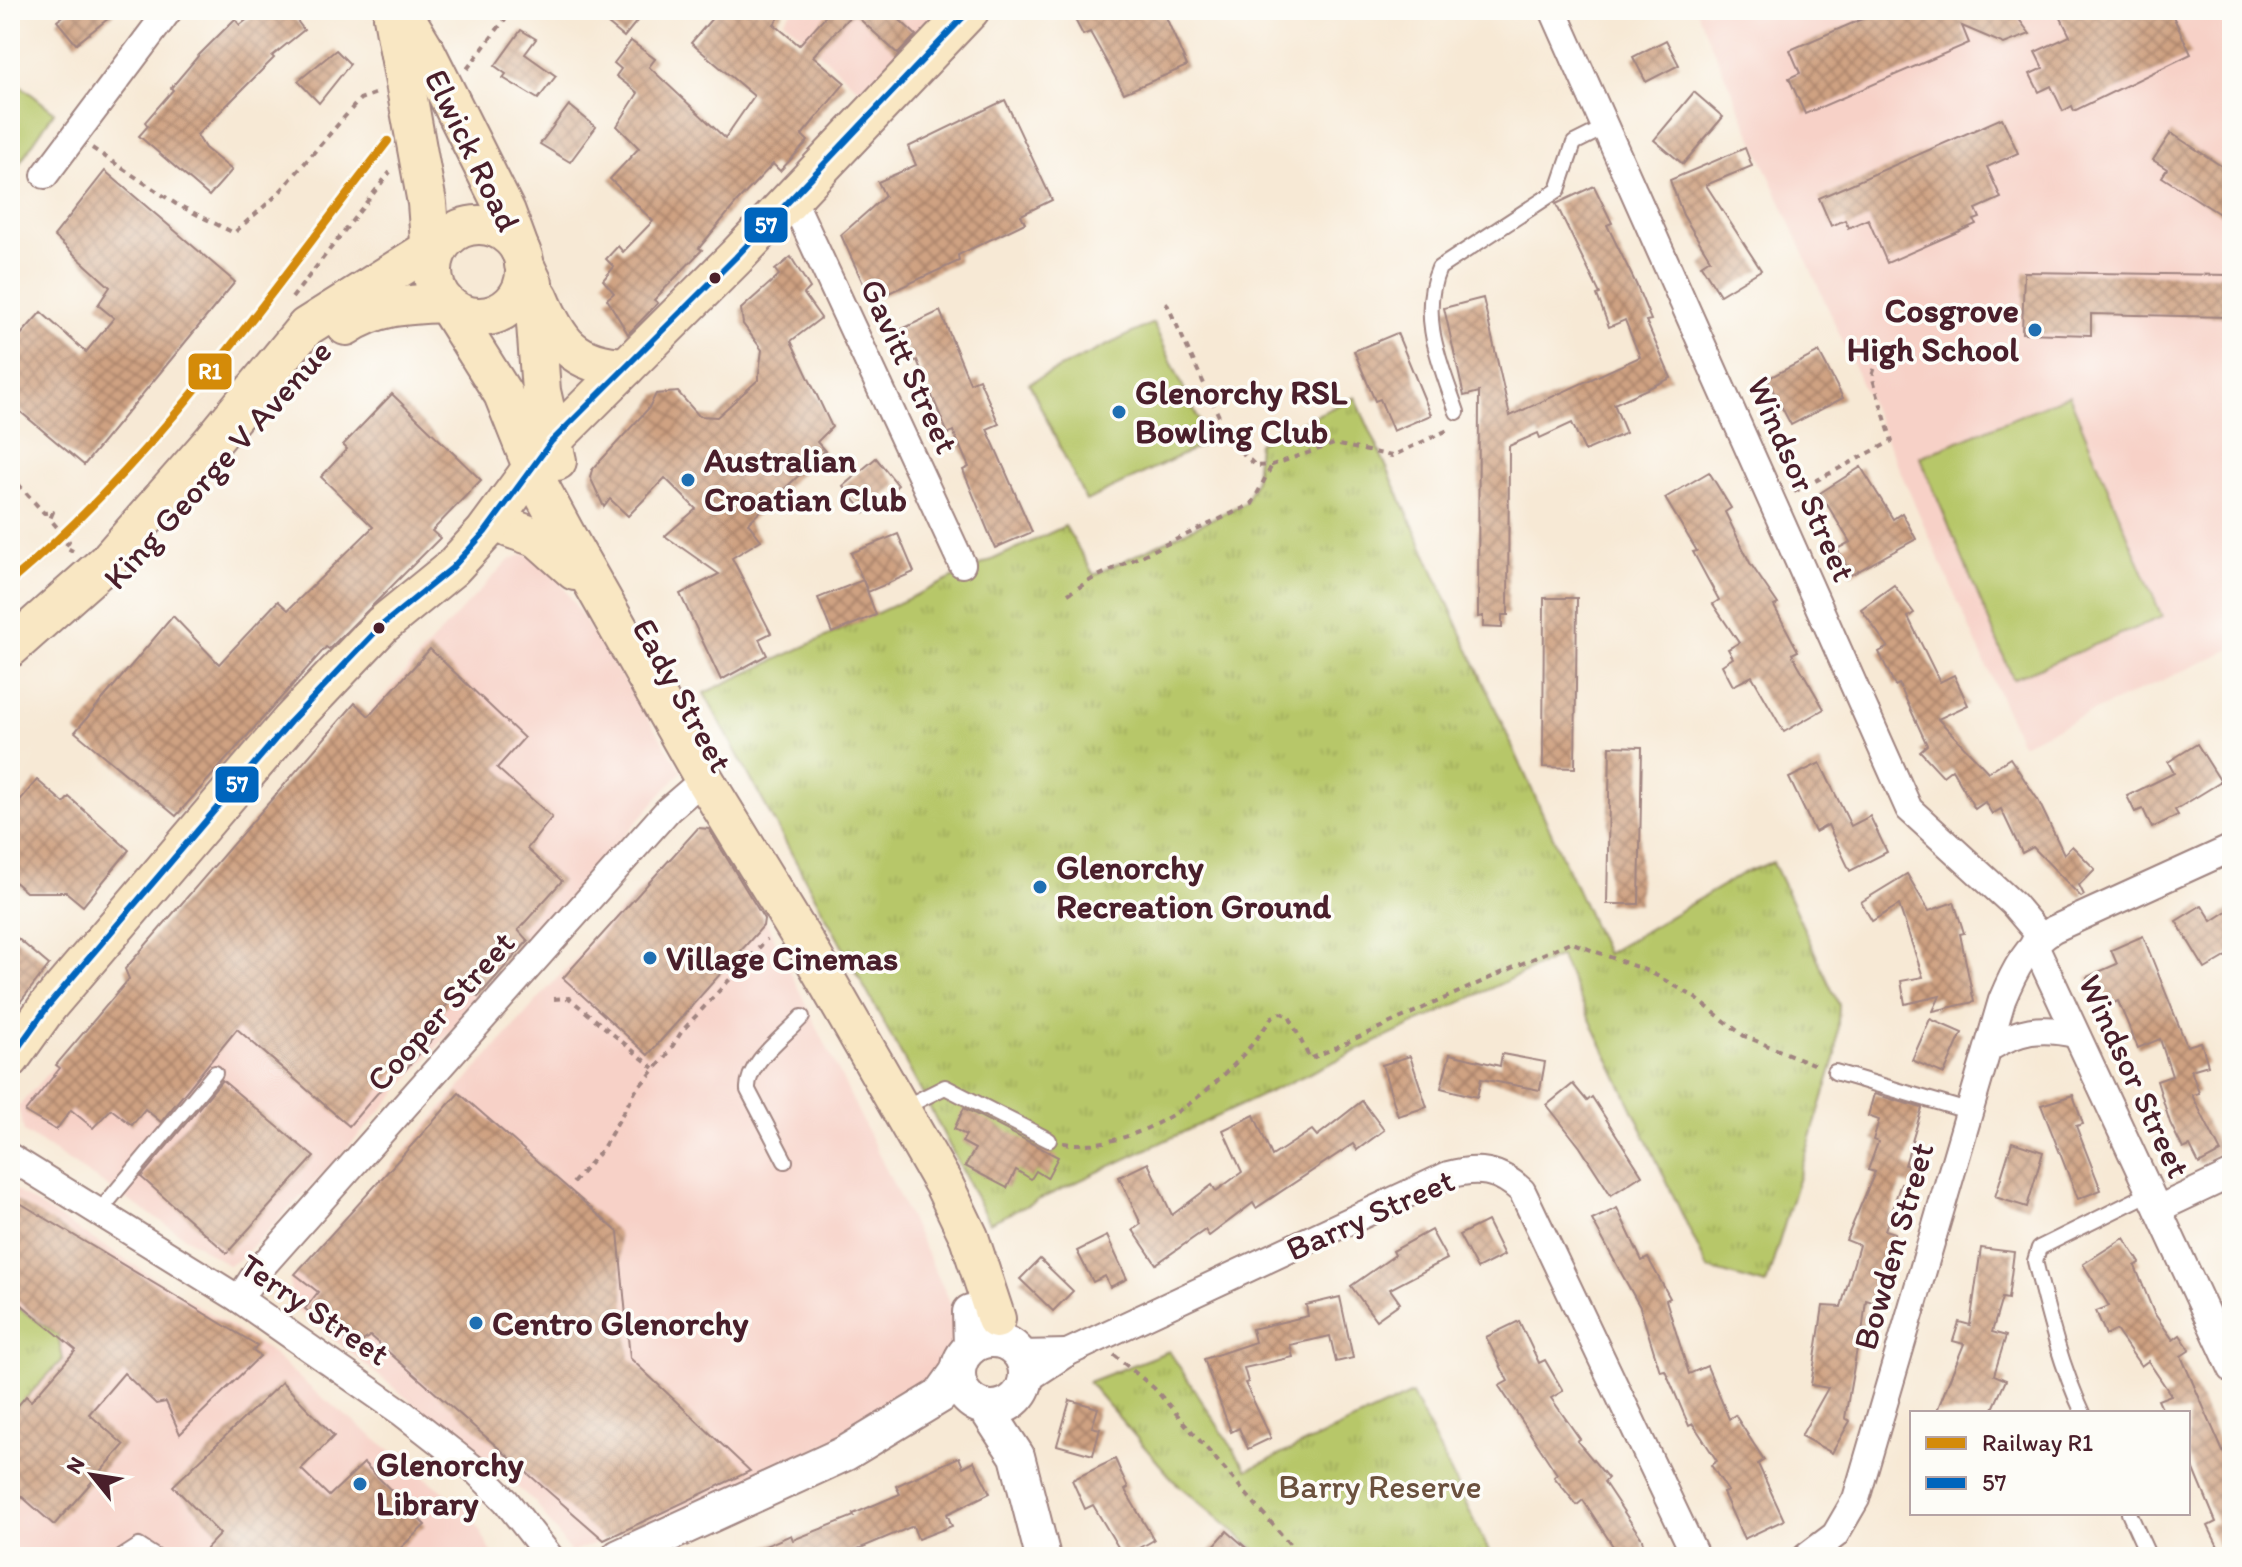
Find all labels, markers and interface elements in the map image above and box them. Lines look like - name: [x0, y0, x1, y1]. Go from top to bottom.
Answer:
- street label: Elwick Road: [416, 63, 529, 238]
- line badge: 57: [743, 206, 789, 244]
- text: 57: [755, 212, 777, 239]
- unlabelled marker: [707, 270, 723, 286]
- street label: Gavitt Street: [851, 272, 968, 460]
- place label: Cosgrove High School: [1847, 290, 2019, 370]
- marker: Cosgrove High School: [2026, 321, 2044, 339]
- street label: King George V Avenue: [94, 331, 340, 598]
- line badge: R1: [187, 352, 233, 391]
- text: R1: [198, 358, 223, 385]
- street label: Windsor Street: [1738, 371, 1865, 588]
- place label: Glenorchy RSL Bowling Club: [1135, 372, 1348, 452]
- marker: Glenorchy RSL Bowling Club: [1110, 403, 1128, 421]
- place label: Australian Croatian Club: [704, 440, 907, 520]
- marker: Australian Croatian Club: [679, 471, 697, 489]
- street label: Eady Street: [624, 611, 742, 779]
- unlabelled marker: [371, 620, 387, 636]
- line badge: 57: [214, 765, 260, 804]
- text: 57: [226, 771, 248, 798]
- place label: Glenorchy Recreation Ground: [1056, 847, 1331, 927]
- marker: Glenorchy Recreation Ground: [1031, 878, 1049, 896]
- street label: Cooper Street: [358, 922, 523, 1100]
- place label: Village Cinemas: [666, 938, 898, 979]
- marker: Village Cinemas: [641, 949, 659, 967]
- street label: Windsor Street: [2070, 968, 2200, 1184]
- street label: Bowden Street: [1844, 1138, 1943, 1355]
- street label: Barry Street: [1280, 1159, 1461, 1270]
- street label: Terry Street: [232, 1244, 397, 1374]
- place label: Centro Glenorchy: [492, 1303, 749, 1344]
- marker: Centro Glenorchy: [467, 1314, 485, 1332]
- legend: [1910, 1411, 2190, 1515]
- text: Railway R1: [1982, 1428, 2093, 1457]
- north arrow: [52, 1435, 132, 1515]
- place label: Glenorchy Library: [376, 1444, 525, 1524]
- text: N: [60, 1452, 91, 1478]
- park label: Barry Reserve: [1278, 1466, 1482, 1507]
- text: 57: [1982, 1468, 2007, 1497]
- marker: Glenorchy Library: [351, 1475, 369, 1493]

